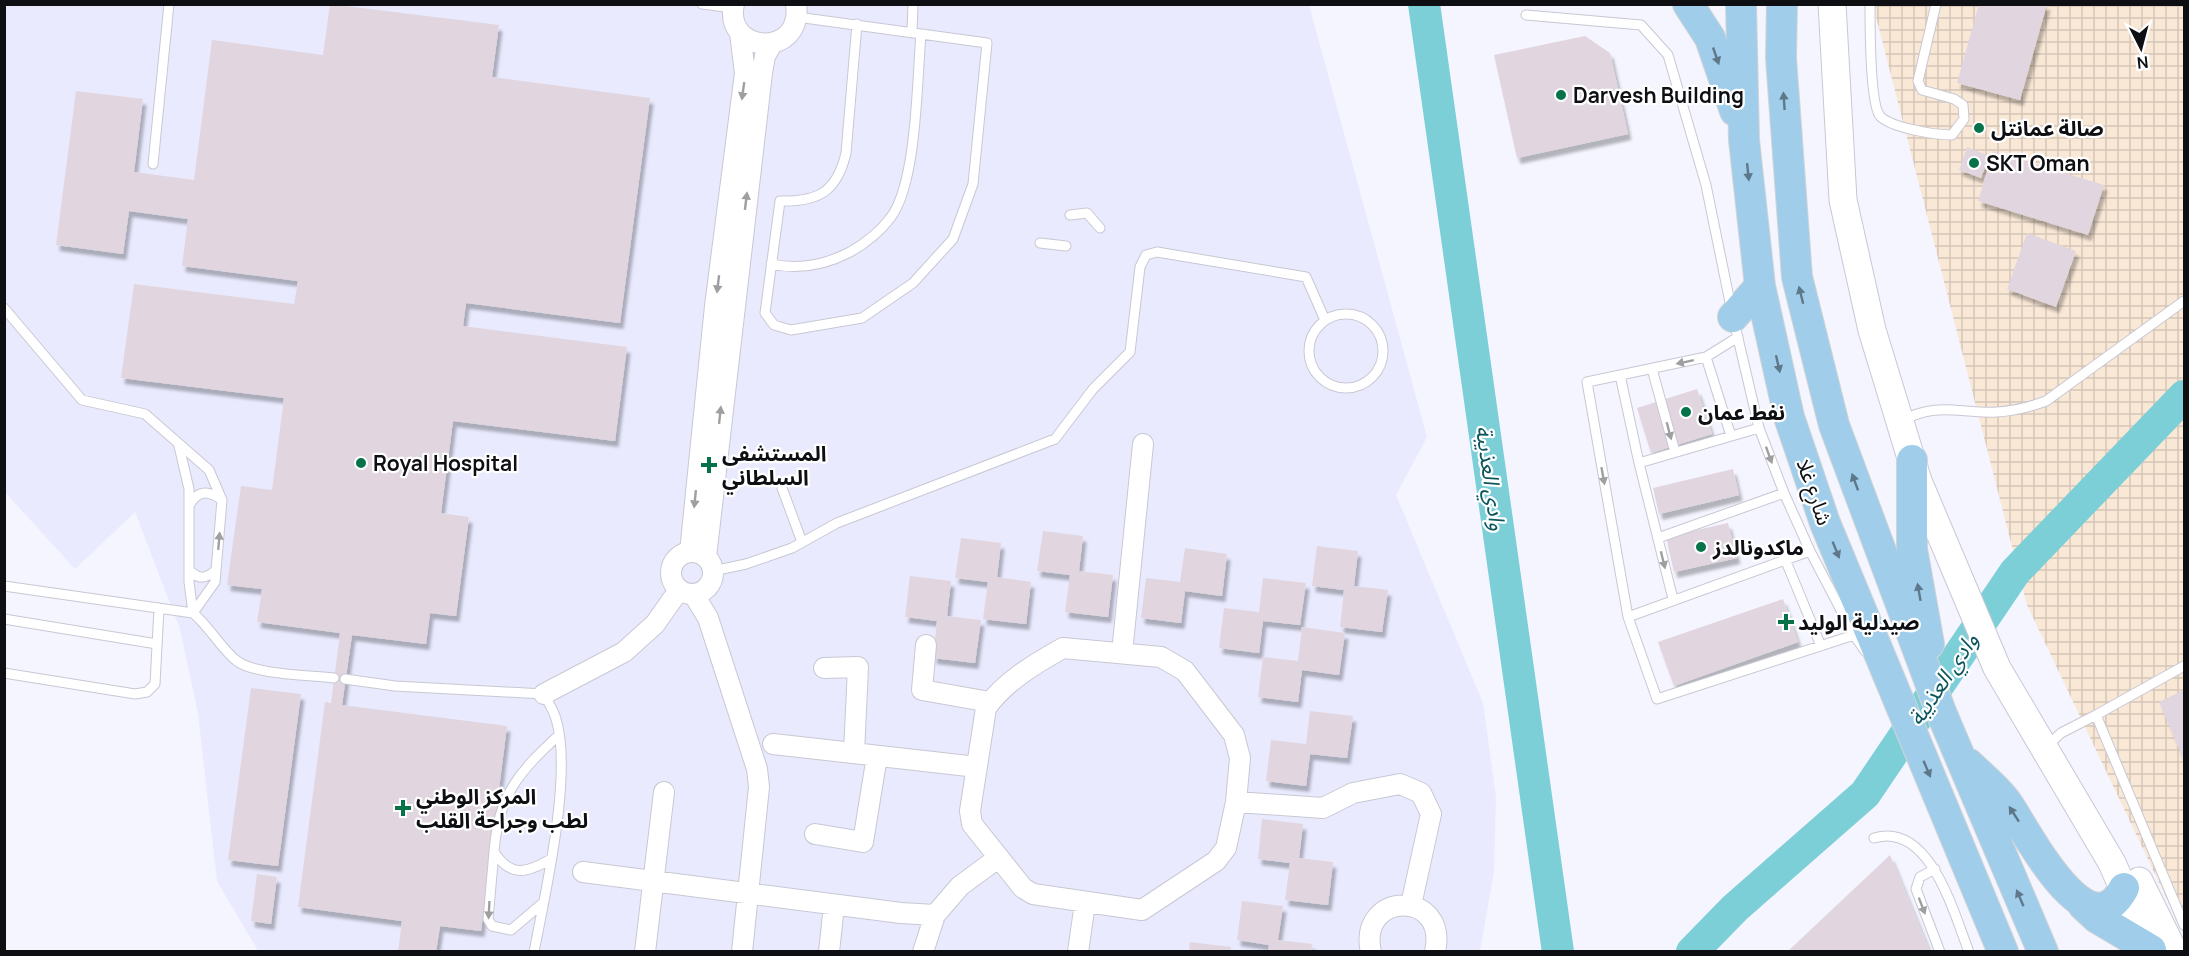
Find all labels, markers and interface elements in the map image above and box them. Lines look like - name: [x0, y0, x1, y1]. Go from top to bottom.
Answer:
- north arrow: [2111, 18, 2171, 78]
- one-way arrow: [1711, 47, 1721, 65]
- text: N: [2136, 51, 2149, 74]
- place label: Darvesh Building: [1573, 81, 1744, 109]
- one-way arrow: [738, 82, 748, 101]
- marker: Darvesh Building: [1554, 88, 1568, 102]
- one-way arrow: [1779, 92, 1789, 111]
- place label: صالة عمانتل: [1991, 114, 2104, 142]
- marker: صالة عمانتل: [1972, 121, 1986, 135]
- place label: SKT Oman: [1986, 149, 2090, 177]
- marker: SKT Oman: [1967, 156, 1981, 170]
- one-way arrow: [1743, 162, 1753, 181]
- one-way arrow: [741, 191, 750, 210]
- one-way arrow: [713, 275, 722, 294]
- one-way arrow: [1796, 286, 1806, 304]
- one-way arrow: [1773, 355, 1783, 373]
- one-way arrow: [1676, 358, 1695, 367]
- place label: نفط عمان: [1698, 398, 1785, 426]
- marker: نفط عمان: [1679, 405, 1693, 419]
- one-way arrow: [715, 406, 725, 425]
- one-way arrow: [1665, 422, 1674, 440]
- water label: وادي العذيبة: [1466, 424, 1513, 533]
- place label: المستشفى السلطاني: [722, 439, 826, 495]
- one-way arrow: [1765, 446, 1775, 464]
- place label: Royal Hospital: [373, 449, 518, 477]
- street label: شارع غلا: [1789, 455, 1839, 529]
- marker: Royal Hospital: [354, 456, 368, 470]
- marker: المستشفى السلطاني: [700, 456, 718, 474]
- one-way arrow: [1599, 466, 1608, 485]
- one-way arrow: [1849, 473, 1859, 491]
- one-way arrow: [690, 490, 700, 509]
- one-way arrow: [214, 531, 224, 550]
- place label: ماكدونالدز: [1712, 533, 1804, 561]
- marker: ماكدونالدز: [1694, 540, 1708, 554]
- one-way arrow: [1832, 541, 1841, 559]
- one-way arrow: [1659, 551, 1669, 569]
- one-way arrow: [1915, 582, 1924, 601]
- place label: صيدلية الوليد: [1798, 608, 1920, 636]
- marker: صيدلية الوليد: [1779, 615, 1793, 629]
- water label: وادي العذيبة: [1901, 627, 1988, 733]
- one-way arrow: [1922, 760, 1932, 778]
- place label: المركز الوطني لطب وجراحة القلب: [416, 782, 588, 834]
- marker: المركز الوطني لطب وجراحة القلب: [394, 799, 412, 817]
- one-way arrow: [2009, 806, 2020, 822]
- one-way arrow: [2015, 888, 2025, 906]
- one-way arrow: [1917, 898, 1927, 916]
- one-way arrow: [485, 901, 494, 920]

